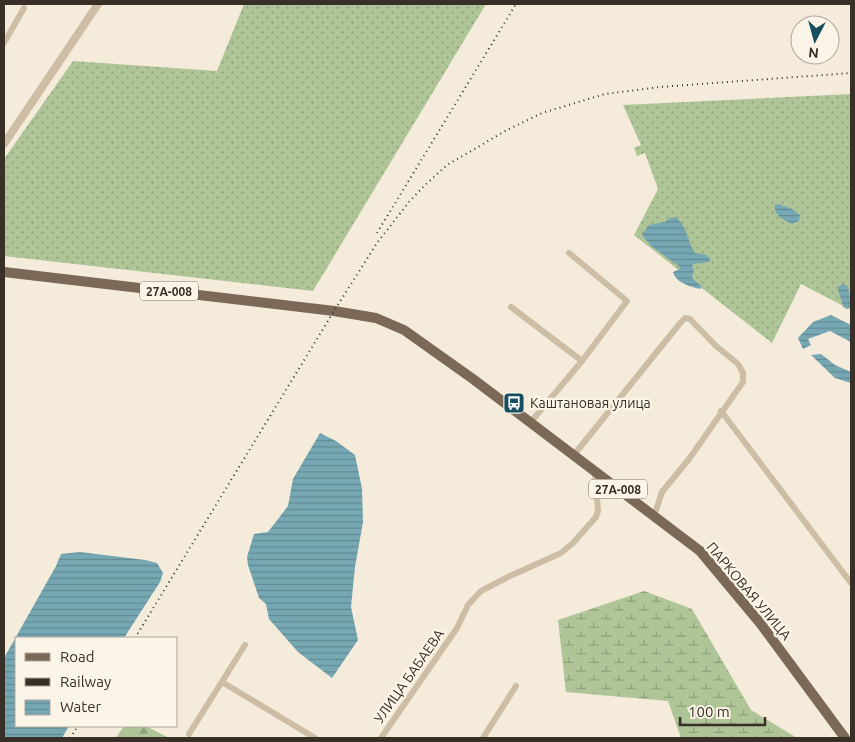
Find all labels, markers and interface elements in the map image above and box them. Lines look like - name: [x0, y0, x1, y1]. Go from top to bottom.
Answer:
- north arrow: [790, 15, 840, 65]
- text: N: [808, 44, 820, 61]
- road number: 27А-008: [140, 282, 198, 300]
- bus stop icon: Каштановая улица: [502, 391, 526, 415]
- place label: Каштановая улица: [530, 395, 651, 411]
- road number: 27А-008: [589, 479, 647, 498]
- street label: ПАРКОВАЯ УЛИЦА: [704, 539, 794, 643]
- street label: УЛИЦА БАБАЕВА: [371, 626, 447, 726]
- legend: [15, 637, 178, 727]
- text: Road: [60, 648, 95, 665]
- text: Railway: [60, 673, 111, 690]
- scale bar: [680, 694, 765, 726]
- text: Water: [60, 698, 101, 715]
- text: 100 m: [688, 703, 730, 720]

